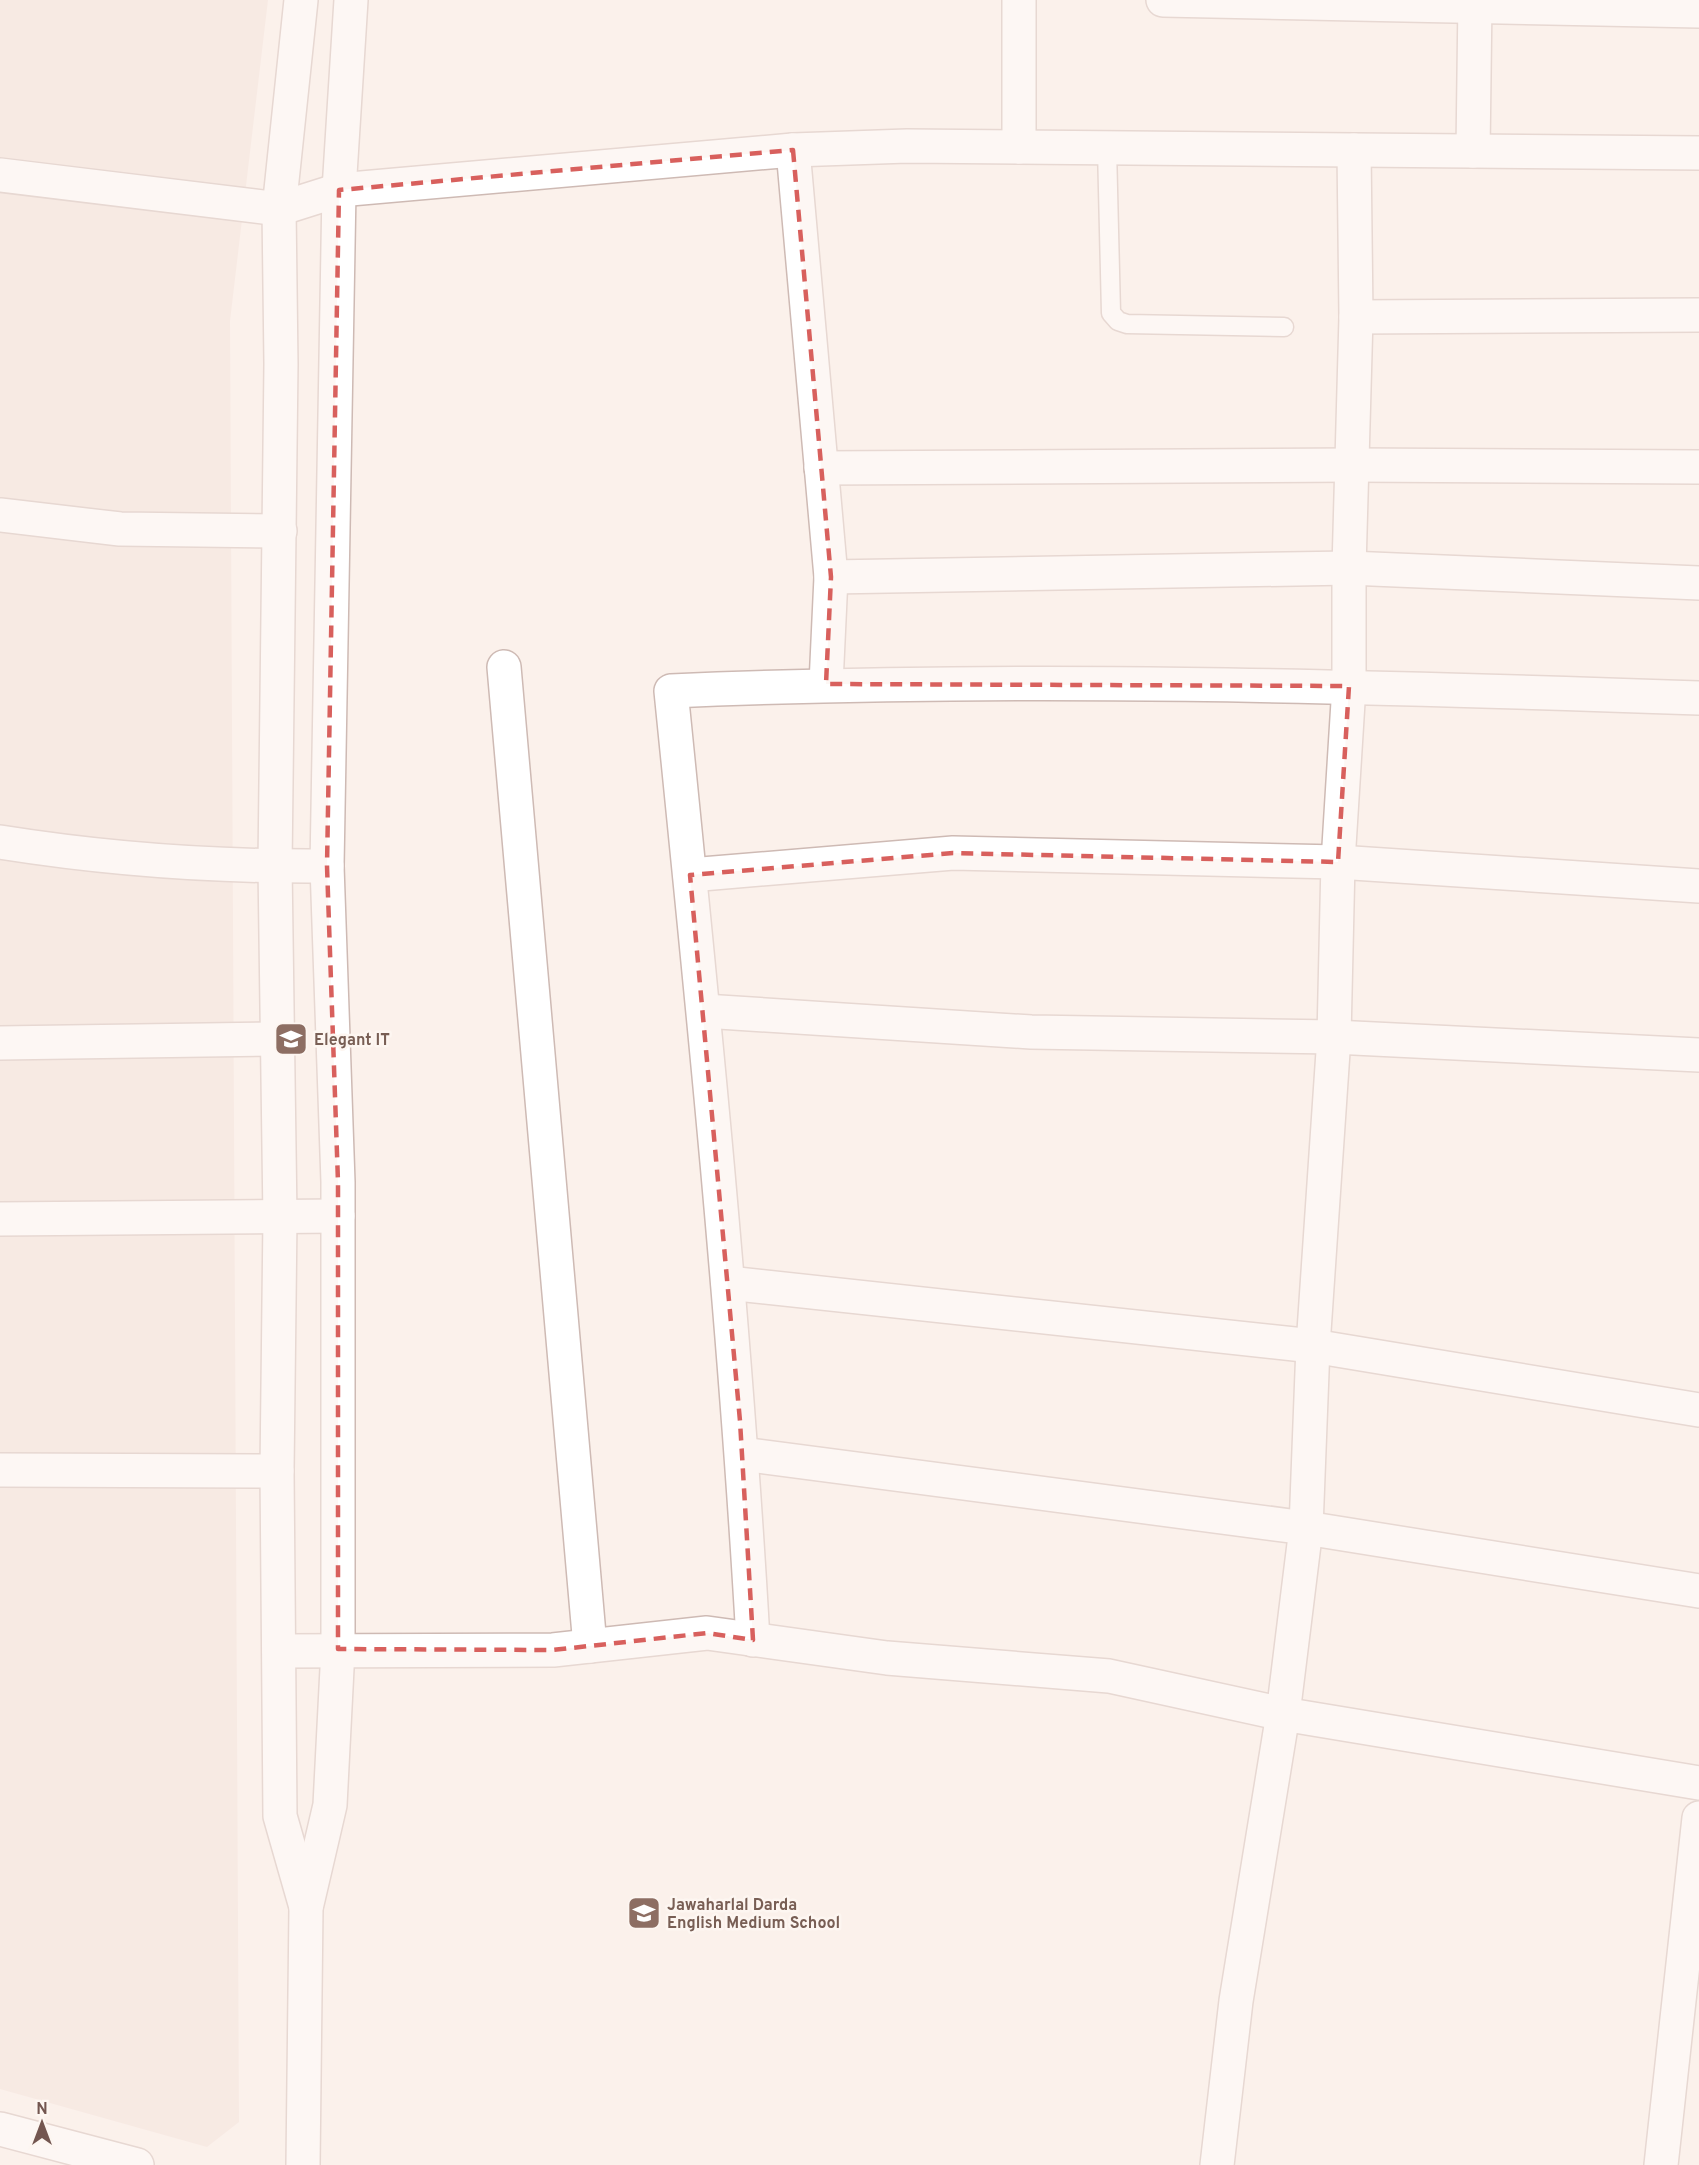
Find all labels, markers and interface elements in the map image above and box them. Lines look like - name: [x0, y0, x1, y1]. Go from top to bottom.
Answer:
- school or university icon: Elegant IT: [273, 1021, 309, 1057]
- place label: Elegant IT: [314, 1031, 390, 1051]
- school or university icon: Jawaharlal Darda English Medium School: [626, 1895, 662, 1931]
- place label: Jawaharlal Darda English Medium School: [667, 1896, 840, 1934]
- north arrow: [12, 2093, 72, 2153]
- text: N: [36, 2100, 48, 2120]

